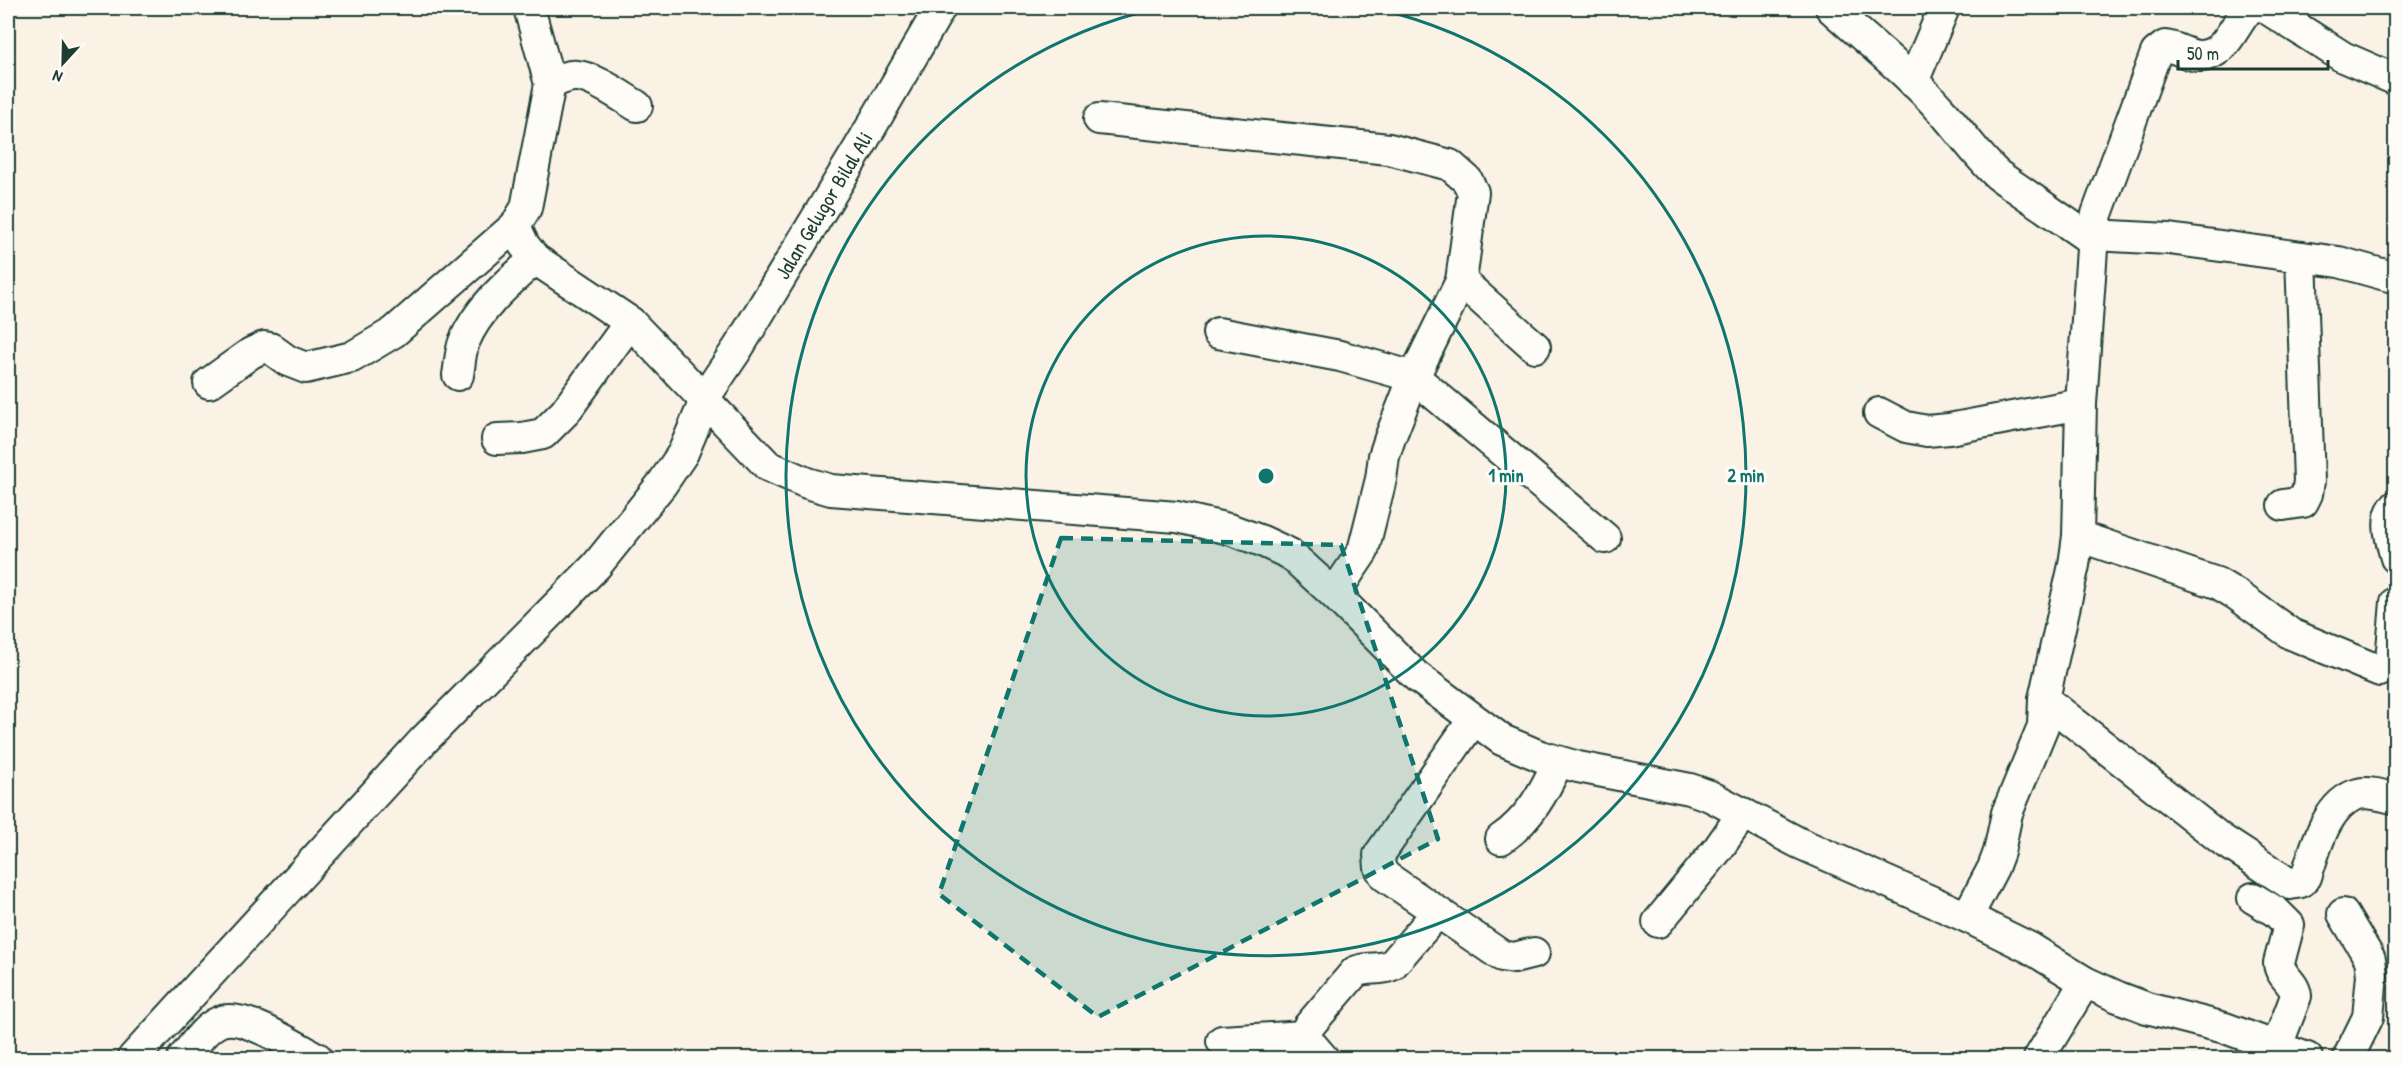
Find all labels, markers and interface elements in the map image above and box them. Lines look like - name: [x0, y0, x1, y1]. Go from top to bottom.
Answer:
- north arrow: [33, 33, 93, 93]
- scale bar: [2178, 33, 2328, 71]
- text: 50 m: [2187, 41, 2219, 66]
- text: N: [49, 65, 65, 89]
- street label: Jalan Gelugor Bilal Ali: [768, 126, 879, 285]
- text: 1 min: [1488, 463, 1524, 488]
- text: 2 min: [1728, 463, 1764, 488]
- centre of rings: [1256, 466, 1276, 486]

